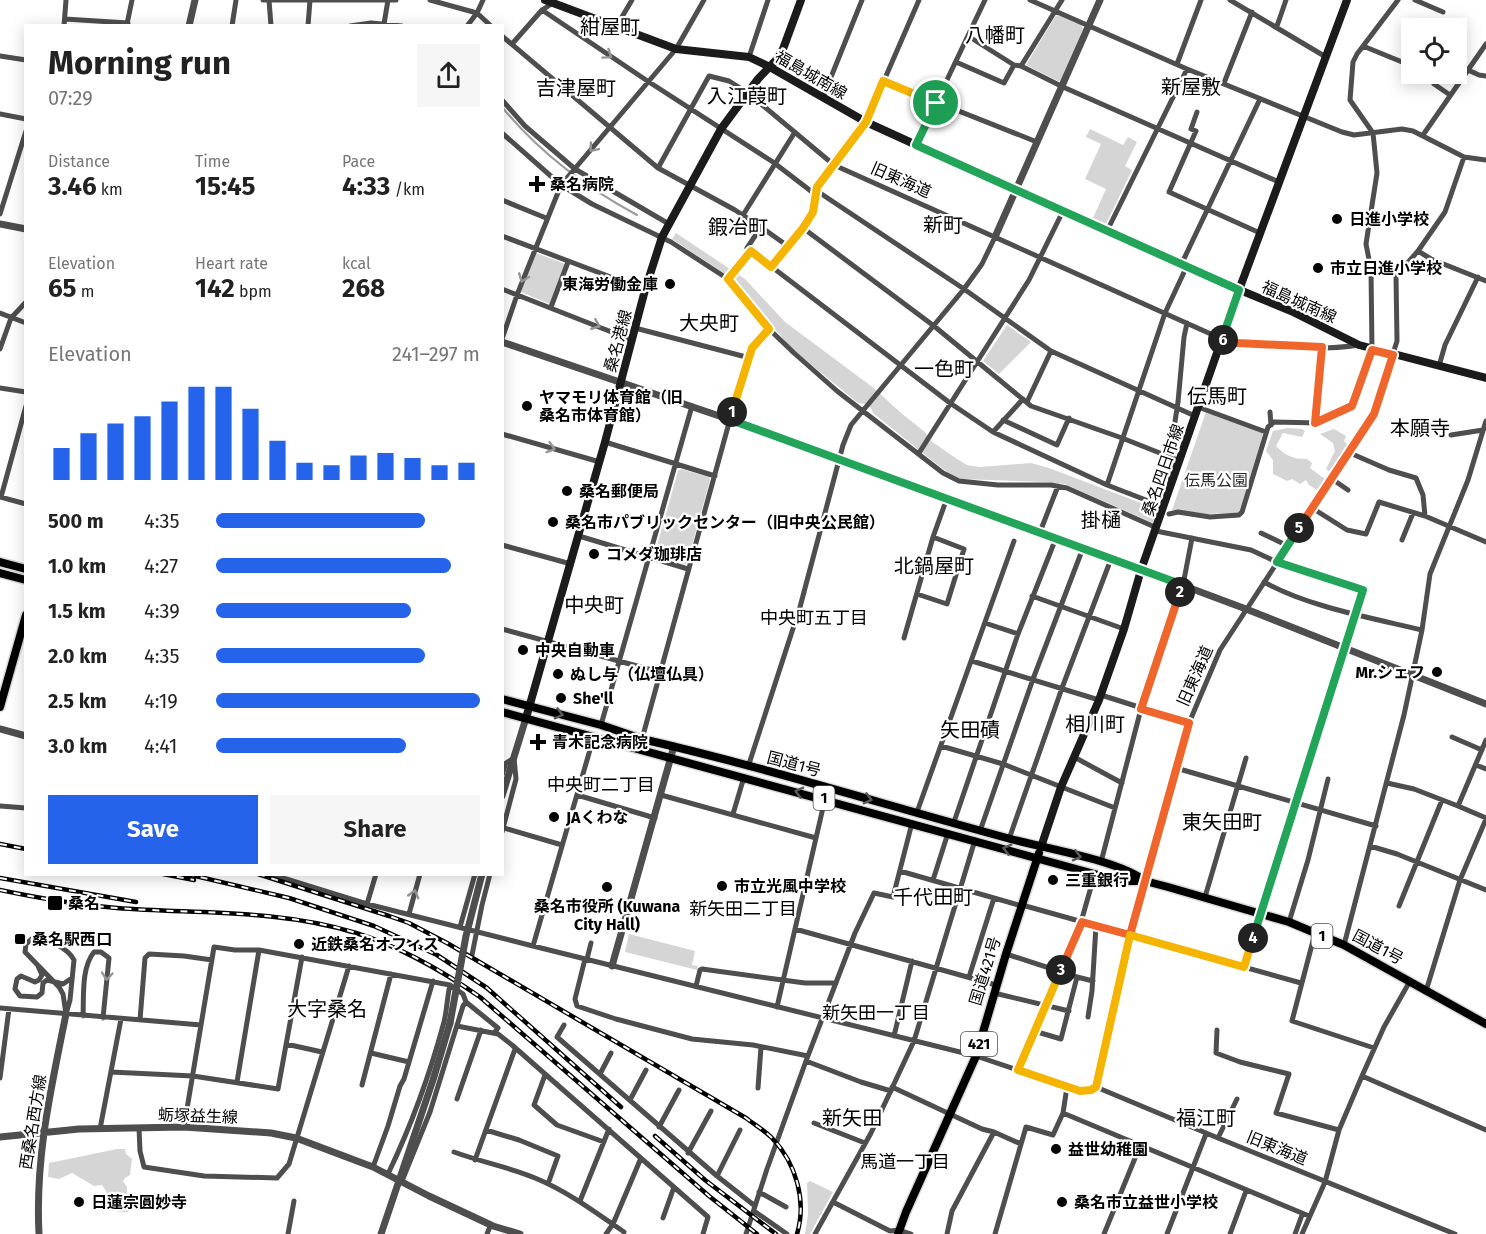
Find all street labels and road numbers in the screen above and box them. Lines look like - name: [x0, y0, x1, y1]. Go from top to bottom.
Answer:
- street label: 福島城南線: [772, 47, 850, 103]
- street label: 旧東海道: [868, 158, 934, 202]
- street label: 福島城南線: [1259, 277, 1339, 327]
- street label: 桑名港線: [601, 308, 635, 374]
- street label: 桑名四日市線: [1138, 422, 1188, 518]
- street label: 旧東海道: [1173, 643, 1217, 709]
- street label: 国道1号: [765, 748, 823, 780]
- road number: 1: [814, 786, 834, 810]
- road number: 1: [1312, 924, 1332, 948]
- street label: 国道1号: [1349, 926, 1407, 968]
- street label: 国道421号: [966, 934, 1004, 1008]
- road number: 421: [961, 1032, 997, 1056]
- street label: 西桑名西方線: [16, 1073, 50, 1171]
- street label: 蛎塚益生線: [158, 1105, 238, 1127]
- street label: 旧東海道: [1244, 1127, 1310, 1169]

